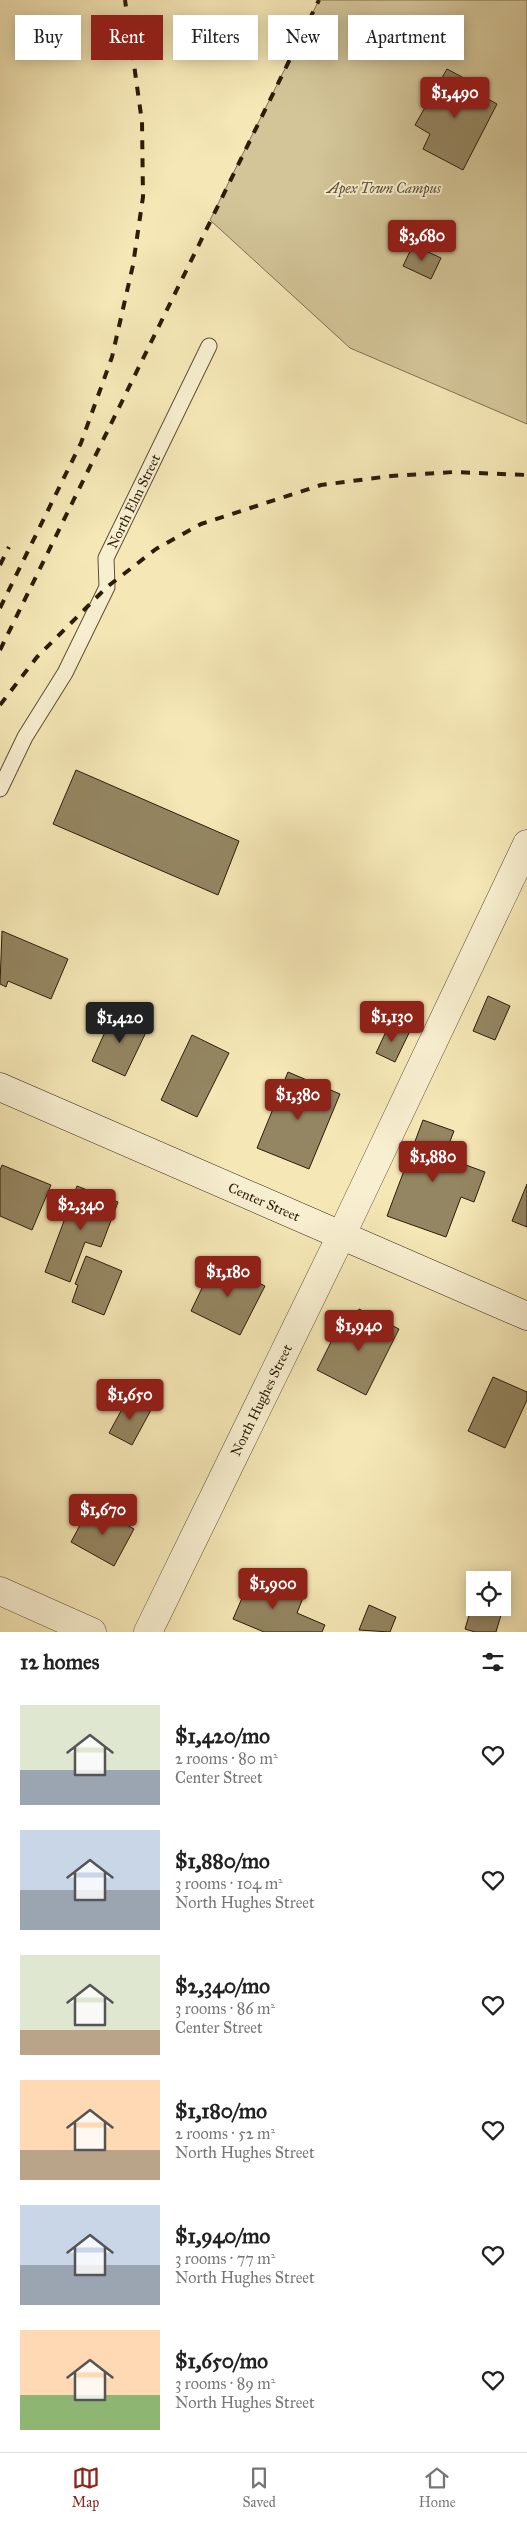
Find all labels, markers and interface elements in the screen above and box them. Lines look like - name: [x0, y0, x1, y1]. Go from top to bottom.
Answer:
- chip: Buy: [15, 15, 81, 60]
- chip: Rent: [91, 15, 163, 60]
- chip: Filters: [173, 15, 258, 60]
- chip: New: [268, 15, 338, 60]
- chip: Apartment: [348, 15, 464, 60]
- pin: $1,490: [414, 76, 496, 119]
- text: $1,490: [431, 83, 479, 102]
- park label: Apex Town Campus: [325, 180, 442, 198]
- pin: $3,680: [381, 220, 463, 262]
- text: $3,680: [399, 226, 445, 245]
- street label: North Elm Street: [104, 451, 164, 552]
- pin: $1,130: [351, 1000, 433, 1043]
- pin: $1,420: [79, 1002, 161, 1044]
- text: $1,130: [371, 1007, 413, 1026]
- text: $1,420: [97, 1008, 143, 1027]
- pin: $1,380: [257, 1078, 339, 1121]
- text: $1,380: [276, 1085, 320, 1104]
- pin: $1,880: [392, 1140, 474, 1183]
- text: $1,880: [410, 1147, 456, 1166]
- street label: Center Street: [225, 1179, 303, 1225]
- pin: $2,340: [40, 1188, 122, 1231]
- text: $2,340: [58, 1195, 104, 1214]
- pin: $1,180: [187, 1256, 269, 1298]
- text: $1,180: [206, 1262, 250, 1281]
- pin: $1,940: [318, 1310, 400, 1352]
- text: $1,940: [336, 1316, 382, 1335]
- street label: North Hughes Street: [227, 1342, 296, 1459]
- pin: $1,650: [89, 1378, 171, 1421]
- text: $1,650: [107, 1385, 153, 1404]
- pin: $1,670: [62, 1494, 144, 1536]
- text: $1,670: [80, 1500, 126, 1519]
- pin: $1,900: [232, 1568, 314, 1610]
- map controls: [466, 1571, 511, 1616]
- button: locate: [466, 1571, 511, 1616]
- text: $1,900: [249, 1574, 297, 1593]
- icon: filters: [479, 1648, 507, 1676]
- text: 12 homes: [20, 1649, 99, 1675]
- text: $1,420/mo: [175, 1723, 270, 1749]
- icon: home: [60, 1725, 120, 1785]
- icon: heart: [479, 1741, 507, 1769]
- text: 2 rooms · 80 m²: [175, 1749, 278, 1768]
- text: Center Street: [175, 1768, 263, 1787]
- text: $1,880/mo: [175, 1848, 270, 1874]
- icon: home: [60, 1850, 120, 1910]
- icon: heart: [479, 1866, 507, 1894]
- text: 3 rooms · 104 m²: [175, 1874, 283, 1893]
- text: North Hughes Street: [175, 1893, 315, 1912]
- text: $2,340/mo: [175, 1973, 270, 1999]
- icon: home: [60, 1975, 120, 2035]
- icon: heart: [479, 1991, 507, 2019]
- text: 3 rooms · 86 m²: [175, 1999, 275, 2018]
- text: Center Street: [175, 2018, 263, 2037]
- text: $1,180/mo: [175, 2098, 267, 2124]
- icon: home: [60, 2100, 120, 2160]
- icon: heart: [479, 2116, 507, 2144]
- text: 2 rooms · 52 m²: [175, 2124, 275, 2143]
- text: North Hughes Street: [175, 2143, 315, 2162]
- text: $1,940/mo: [175, 2223, 270, 2249]
- icon: home: [60, 2225, 120, 2285]
- icon: heart: [479, 2241, 507, 2269]
- text: 3 rooms · 77 m²: [175, 2249, 275, 2268]
- text: North Hughes Street: [175, 2268, 315, 2287]
- text: $1,650/mo: [175, 2348, 268, 2374]
- icon: home: [60, 2350, 120, 2410]
- icon: heart: [479, 2366, 507, 2394]
- text: 3 rooms · 89 m²: [175, 2374, 275, 2393]
- text: North Hughes Street: [175, 2393, 315, 2412]
- tab: Map: [72, 2464, 100, 2511]
- tab: Saved: [243, 2464, 276, 2511]
- tab: Home: [419, 2464, 455, 2511]

